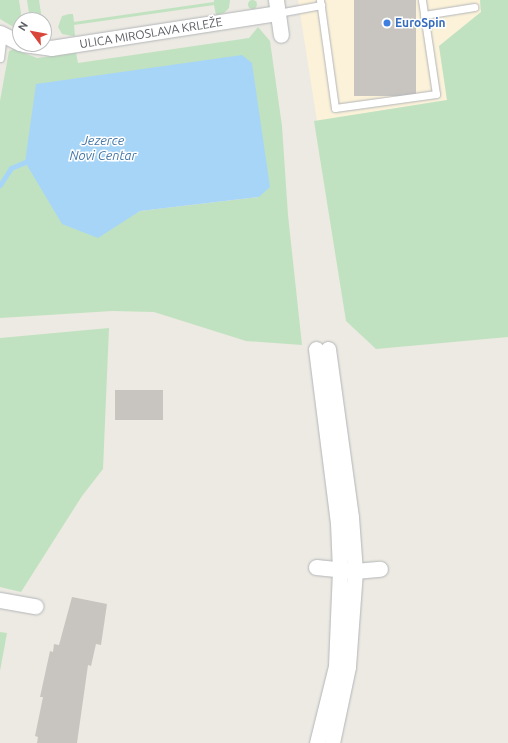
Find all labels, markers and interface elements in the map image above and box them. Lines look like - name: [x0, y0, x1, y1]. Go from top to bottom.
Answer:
- north arrow: [12, 12, 52, 52]
- street label: ULICA MIROSLAVA KRLEŽE: [79, 15, 223, 51]
- place label: EuroSpin: [395, 16, 446, 30]
- marker: EuroSpin: [382, 18, 392, 28]
- text: N: [15, 20, 30, 33]
- water label: Jezerce Novi Centar: [70, 133, 136, 164]

